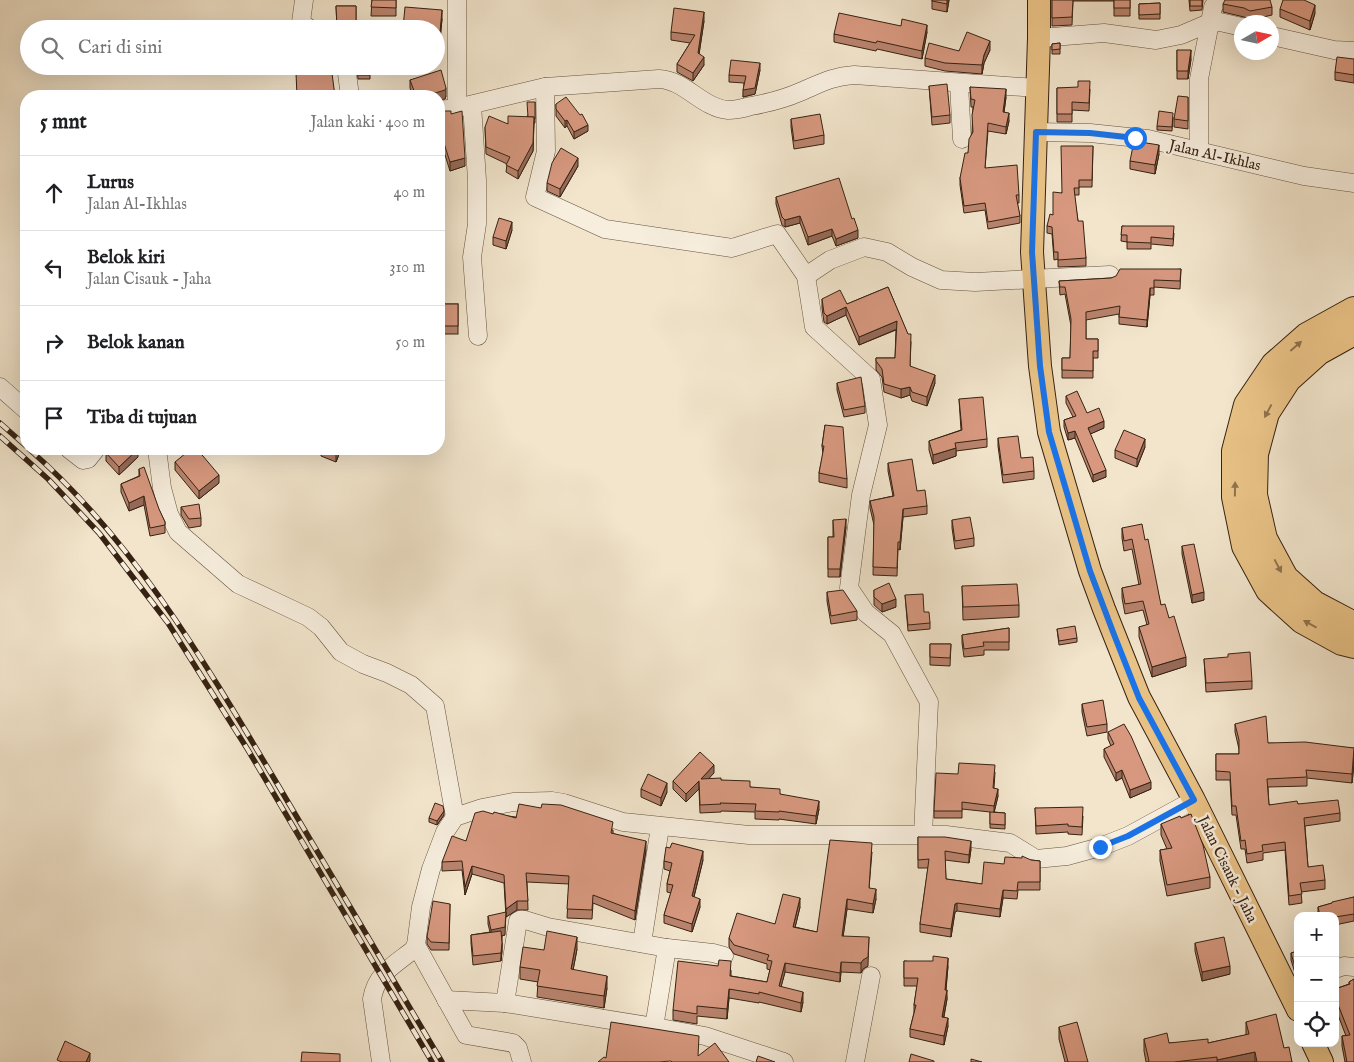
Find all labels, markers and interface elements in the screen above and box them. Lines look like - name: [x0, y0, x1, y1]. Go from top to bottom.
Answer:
- north arrow: [1234, 15, 1279, 60]
- search box: [20, 20, 445, 75]
- icon: search: [38, 34, 66, 62]
- text: Cari di sini: [78, 36, 162, 60]
- text: 5 mnt: [40, 109, 87, 136]
- text: Jalan kaki · 400 m: [310, 113, 425, 133]
- route start: [1124, 127, 1147, 150]
- street label: Jalan Al-Ikhlas: [1165, 135, 1263, 175]
- text: Lurus: [87, 171, 134, 195]
- icon: ahead: [40, 179, 68, 207]
- text: 40 m: [393, 183, 425, 203]
- text: Jalan Al-Ikhlas: [87, 195, 187, 215]
- text: Belok kiri: [87, 246, 165, 270]
- icon: left: [40, 254, 68, 282]
- text: 310 m: [389, 258, 425, 278]
- text: Jalan Cisauk - Jaha: [87, 270, 211, 290]
- icon: right: [40, 329, 68, 357]
- text: Belok kanan: [87, 331, 185, 355]
- text: 50 m: [396, 333, 425, 353]
- one-way arrow: [1289, 340, 1302, 351]
- one-way arrow: [1264, 403, 1272, 418]
- icon: arrive: [40, 404, 68, 432]
- text: Tiba di tujuan: [87, 406, 197, 430]
- one-way arrow: [1231, 480, 1239, 496]
- one-way arrow: [1274, 559, 1283, 573]
- one-way arrow: [1304, 620, 1317, 629]
- street label: Jalan Cisauk - Jaha: [1193, 811, 1262, 926]
- route end: [1089, 836, 1112, 859]
- map controls: [1294, 912, 1339, 1047]
- button: +: [1294, 912, 1339, 957]
- button: −: [1294, 957, 1339, 1002]
- button: locate: [1294, 1002, 1339, 1047]

